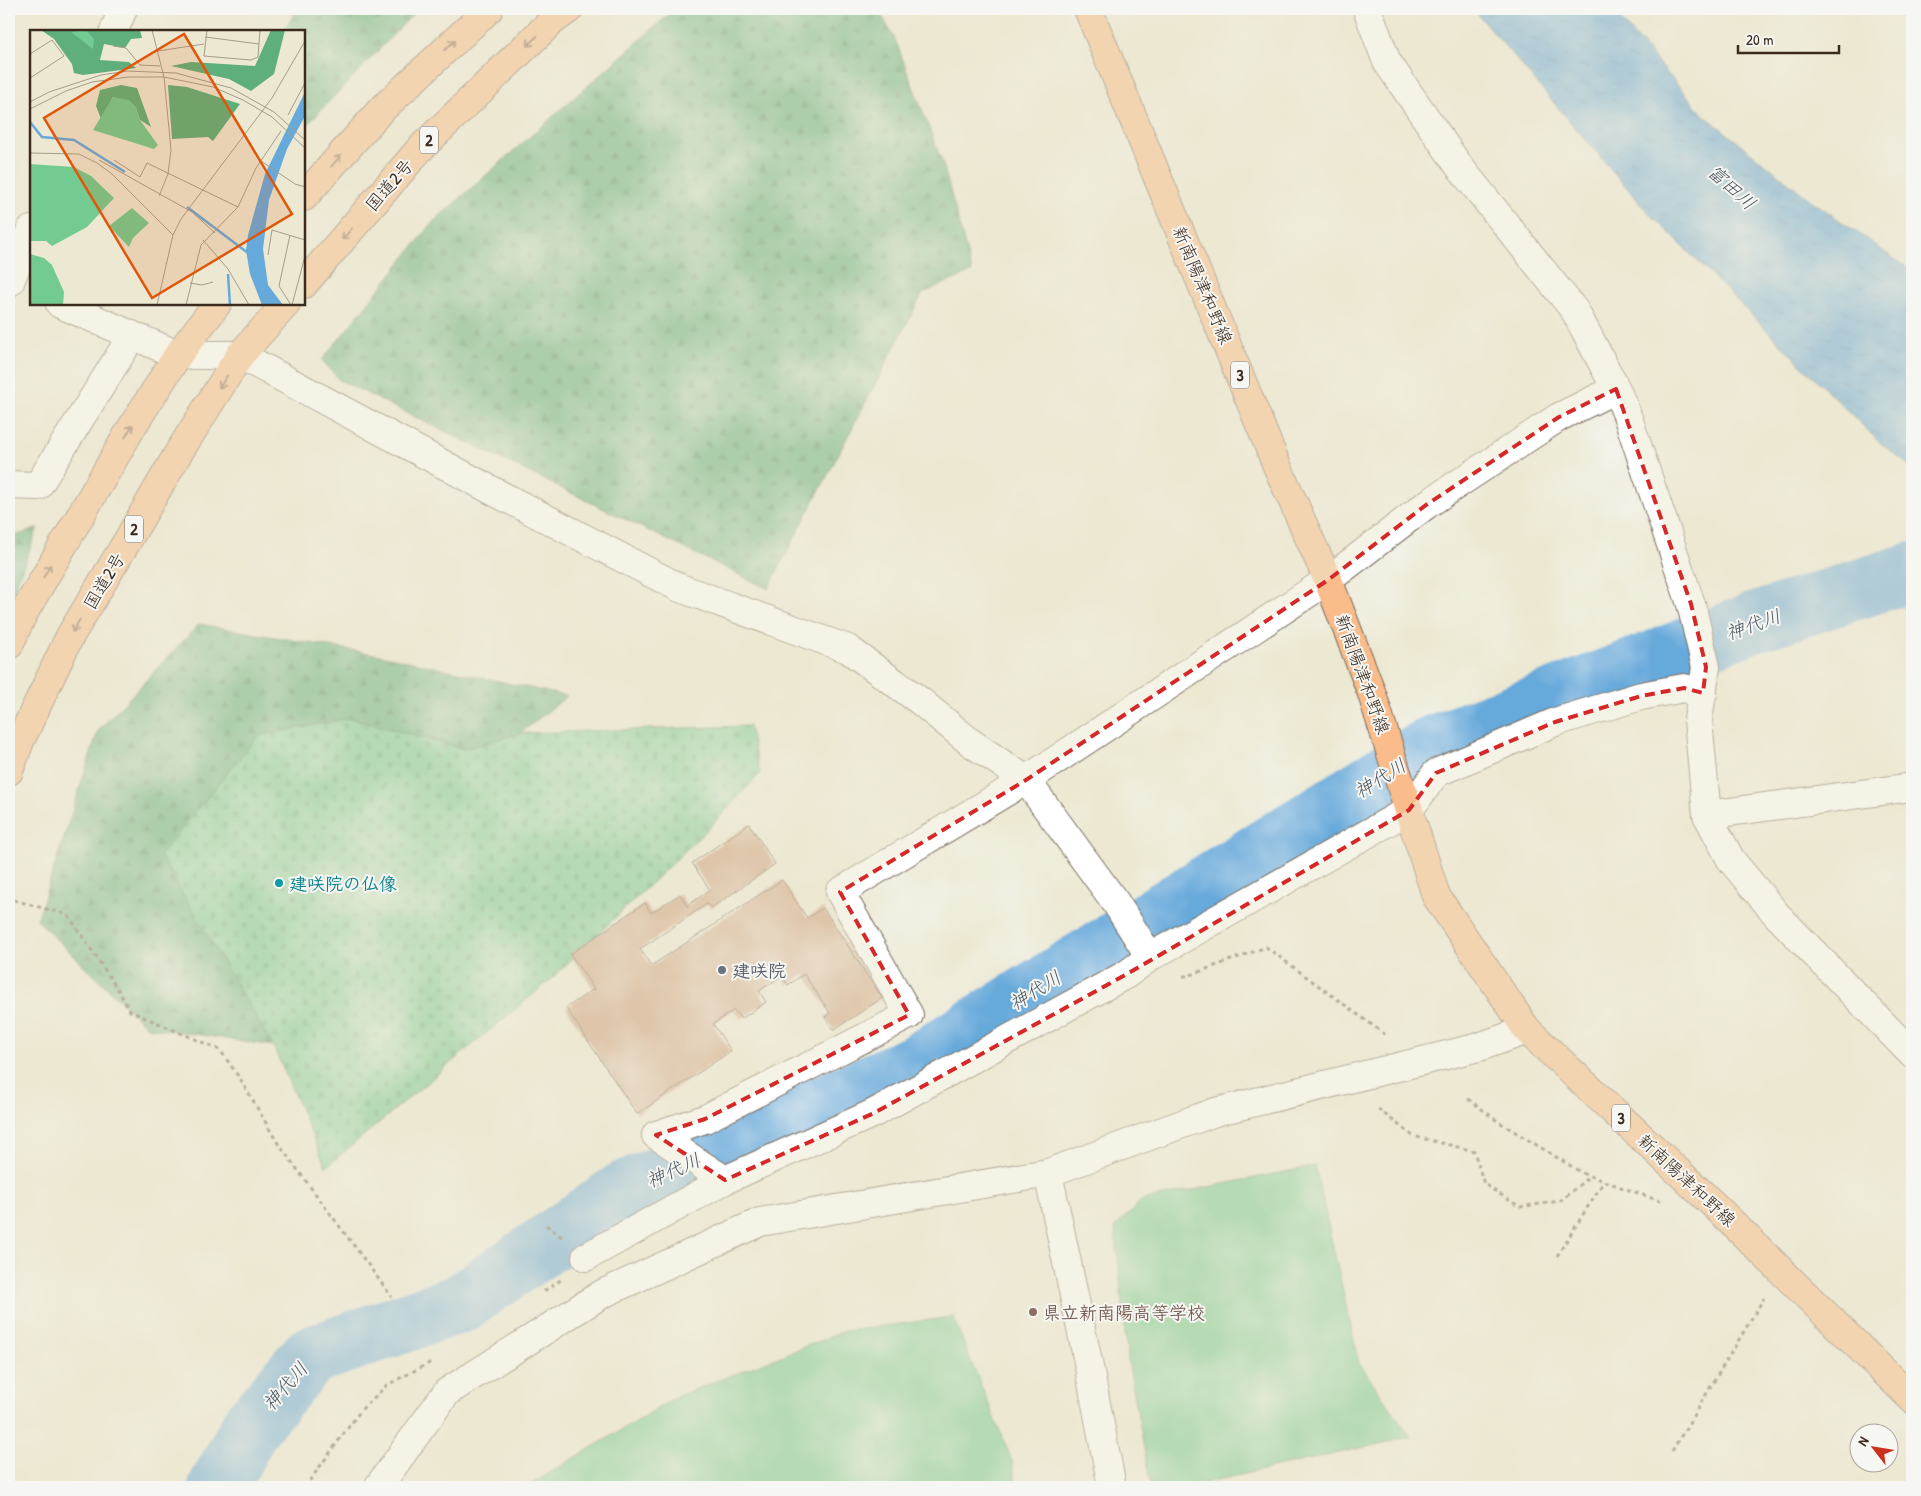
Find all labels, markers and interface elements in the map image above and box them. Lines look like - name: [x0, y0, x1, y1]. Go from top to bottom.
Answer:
- scale bar: [1738, 22, 1840, 54]
- text: 20 m: [1746, 29, 1773, 50]
- inset map: [30, 30, 305, 305]
- one-way arrow: [526, 35, 538, 47]
- one-way arrow: [444, 39, 456, 51]
- road number: 2: [420, 126, 438, 154]
- street label: 国道2号: [359, 153, 419, 217]
- one-way arrow: [330, 154, 342, 167]
- water label: 富田川: [1702, 158, 1762, 216]
- street label: 新南陽津和野線: [1167, 222, 1239, 348]
- one-way arrow: [342, 227, 353, 240]
- road number: 3: [1231, 362, 1249, 388]
- one-way arrow: [217, 375, 227, 389]
- one-way arrow: [125, 424, 135, 438]
- road number: 2: [125, 516, 143, 542]
- street label: 国道2号: [77, 548, 131, 614]
- one-way arrow: [43, 565, 53, 579]
- water label: 神代川: [1722, 602, 1784, 646]
- street label: 新南陽津和野線: [1330, 611, 1396, 737]
- one-way arrow: [70, 619, 80, 633]
- water label: 神代川: [1349, 752, 1411, 804]
- place label: 建咲院の仏像: [289, 871, 397, 896]
- marker: 建咲院の仏像: [273, 877, 285, 889]
- place label: 建咲院: [732, 958, 786, 983]
- marker: 建咲院: [716, 964, 728, 976]
- water label: 神代川: [1004, 964, 1066, 1016]
- road number: 3: [1612, 1104, 1630, 1132]
- street label: 新南陽津和野線: [1632, 1128, 1742, 1232]
- water label: 神代川: [642, 1147, 704, 1193]
- place label: 県立新南陽高等学校: [1043, 1300, 1205, 1325]
- marker: 県立新南陽高等学校: [1027, 1306, 1039, 1318]
- water label: 神代川: [256, 1356, 314, 1416]
- north arrow: [1848, 1424, 1898, 1474]
- text: N: [1852, 1432, 1873, 1449]

